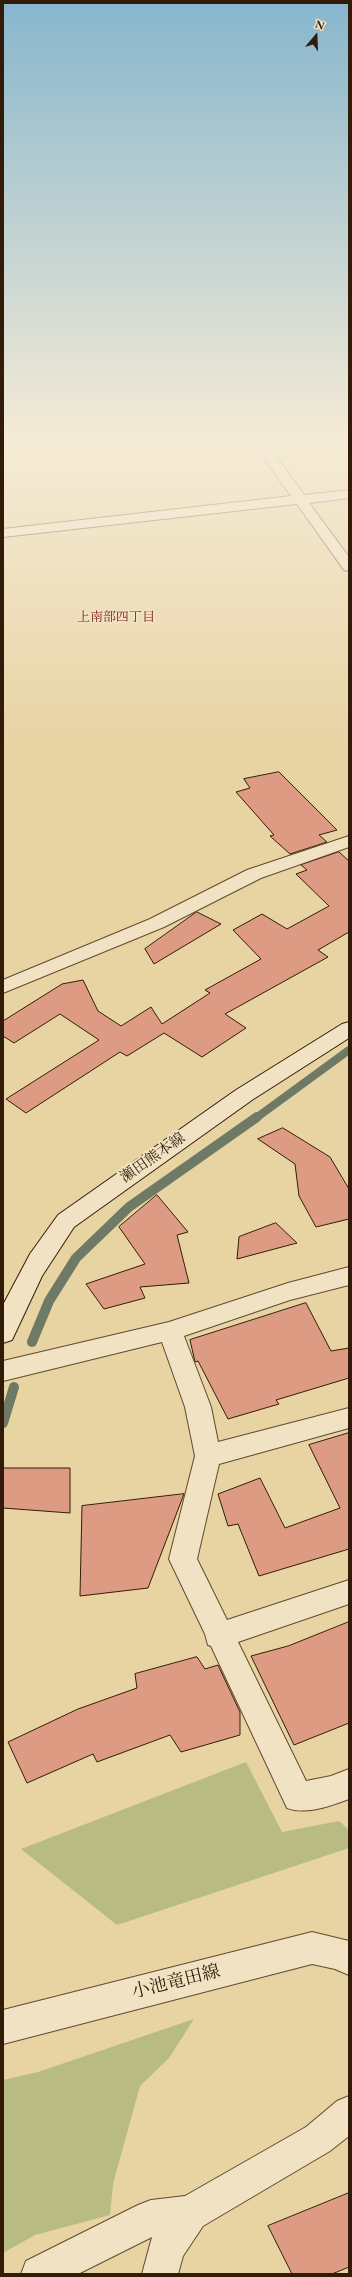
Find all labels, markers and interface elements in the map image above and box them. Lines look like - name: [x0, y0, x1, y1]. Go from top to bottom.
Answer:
- north arrow: [296, 16, 336, 56]
- text: N: [313, 17, 326, 33]
- district label: 上南部四丁目: [77, 609, 155, 625]
- street label: 瀬田熊本線: [117, 1129, 189, 1187]
- street label: 小池竜田線: [130, 1961, 222, 2003]

